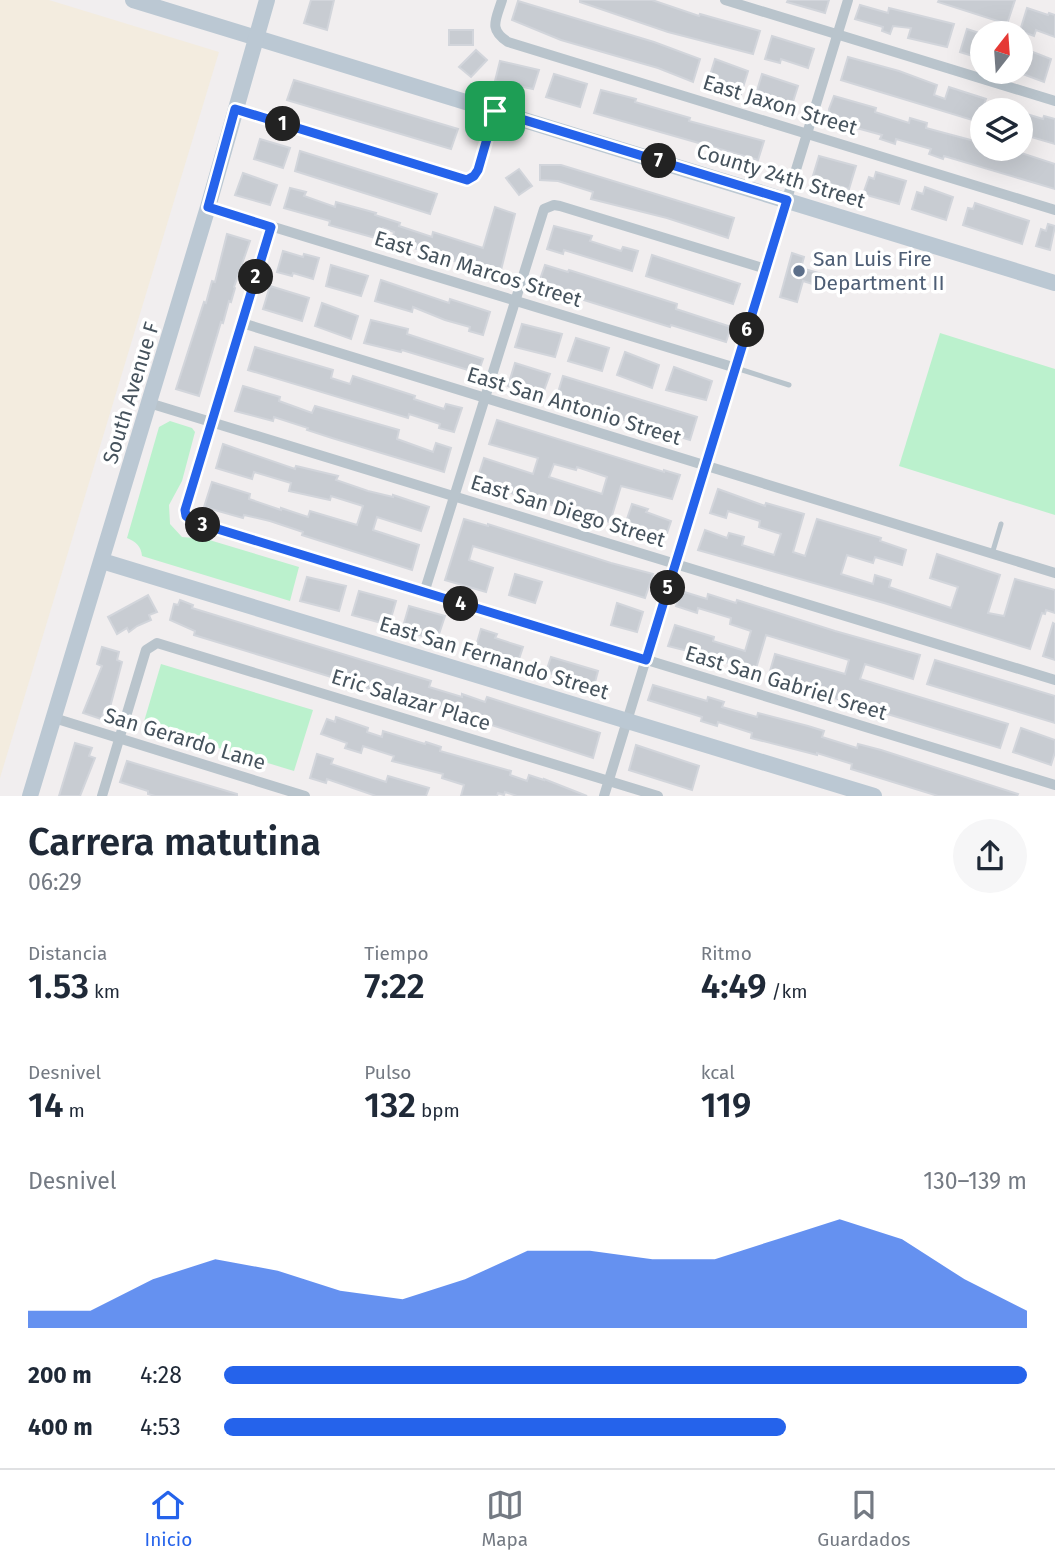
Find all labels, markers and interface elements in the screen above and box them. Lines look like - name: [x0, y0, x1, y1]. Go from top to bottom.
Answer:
- north arrow: [970, 21, 1032, 84]
- map controls: [970, 21, 1033, 161]
- street label: East Jaxon Street: [700, 69, 861, 141]
- pin: [465, 81, 525, 141]
- icon: arrive: [476, 92, 514, 130]
- button: layers: [970, 98, 1033, 161]
- pin: 1: [266, 106, 300, 142]
- text: 1: [278, 112, 287, 135]
- street label: County 24th Street: [694, 138, 869, 214]
- pin: 7: [642, 144, 676, 178]
- text: 7: [654, 149, 663, 172]
- street label: East San Marcos Street: [371, 225, 585, 313]
- place label: San Luis Fire Department II: [813, 246, 945, 296]
- pin: 2: [238, 260, 274, 294]
- marker: San Luis Fire Department II: [791, 263, 807, 279]
- text: 2: [251, 265, 260, 288]
- pin: 6: [730, 312, 764, 348]
- text: 6: [741, 318, 752, 341]
- street label: South Avenue F: [97, 319, 165, 467]
- street label: East San Antonio Street: [464, 361, 685, 451]
- street label: East San Diego Street: [468, 469, 669, 553]
- pin: 3: [186, 508, 220, 542]
- text: 3: [198, 513, 207, 536]
- pin: 5: [650, 570, 686, 606]
- text: 5: [662, 576, 673, 599]
- pin: 4: [444, 586, 478, 622]
- text: 4: [455, 592, 466, 615]
- street label: East San Fernando Street: [376, 611, 612, 705]
- street label: East San Gabriel Sreet: [682, 640, 890, 726]
- street label: Eric Salazar Place: [328, 663, 494, 737]
- street label: San Gerardo Lane: [101, 702, 269, 776]
- text: Carrera matutina: [28, 819, 321, 865]
- button: share: [953, 819, 1027, 893]
- text: 06:29: [28, 868, 82, 896]
- text: Distancia: [28, 942, 107, 965]
- text: Tiempo: [364, 942, 429, 965]
- text: Ritmo: [701, 942, 752, 965]
- text: 1.53: [28, 965, 89, 1007]
- text: 7:22: [364, 965, 425, 1007]
- text: 4:49: [701, 965, 767, 1007]
- text: km: [89, 980, 120, 1003]
- text: /km: [767, 980, 807, 1003]
- text: Desnivel: [28, 1061, 101, 1084]
- text: Pulso: [364, 1061, 411, 1084]
- text: kcal: [701, 1061, 735, 1084]
- text: 14: [28, 1084, 63, 1126]
- text: 132: [364, 1084, 416, 1126]
- text: 119: [701, 1084, 751, 1126]
- text: m: [63, 1099, 85, 1122]
- text: bpm: [416, 1099, 460, 1122]
- text: Desnivel: [28, 1167, 117, 1195]
- text: 130–139 m: [923, 1167, 1027, 1195]
- text: 200 m: [28, 1361, 92, 1389]
- text: 4:28: [140, 1361, 182, 1389]
- text: 400 m: [28, 1413, 93, 1441]
- text: 4:53: [140, 1413, 181, 1441]
- tab: Inicio: [145, 1486, 192, 1551]
- tab: Mapa: [481, 1486, 528, 1551]
- tab: Guardados: [817, 1486, 910, 1551]

